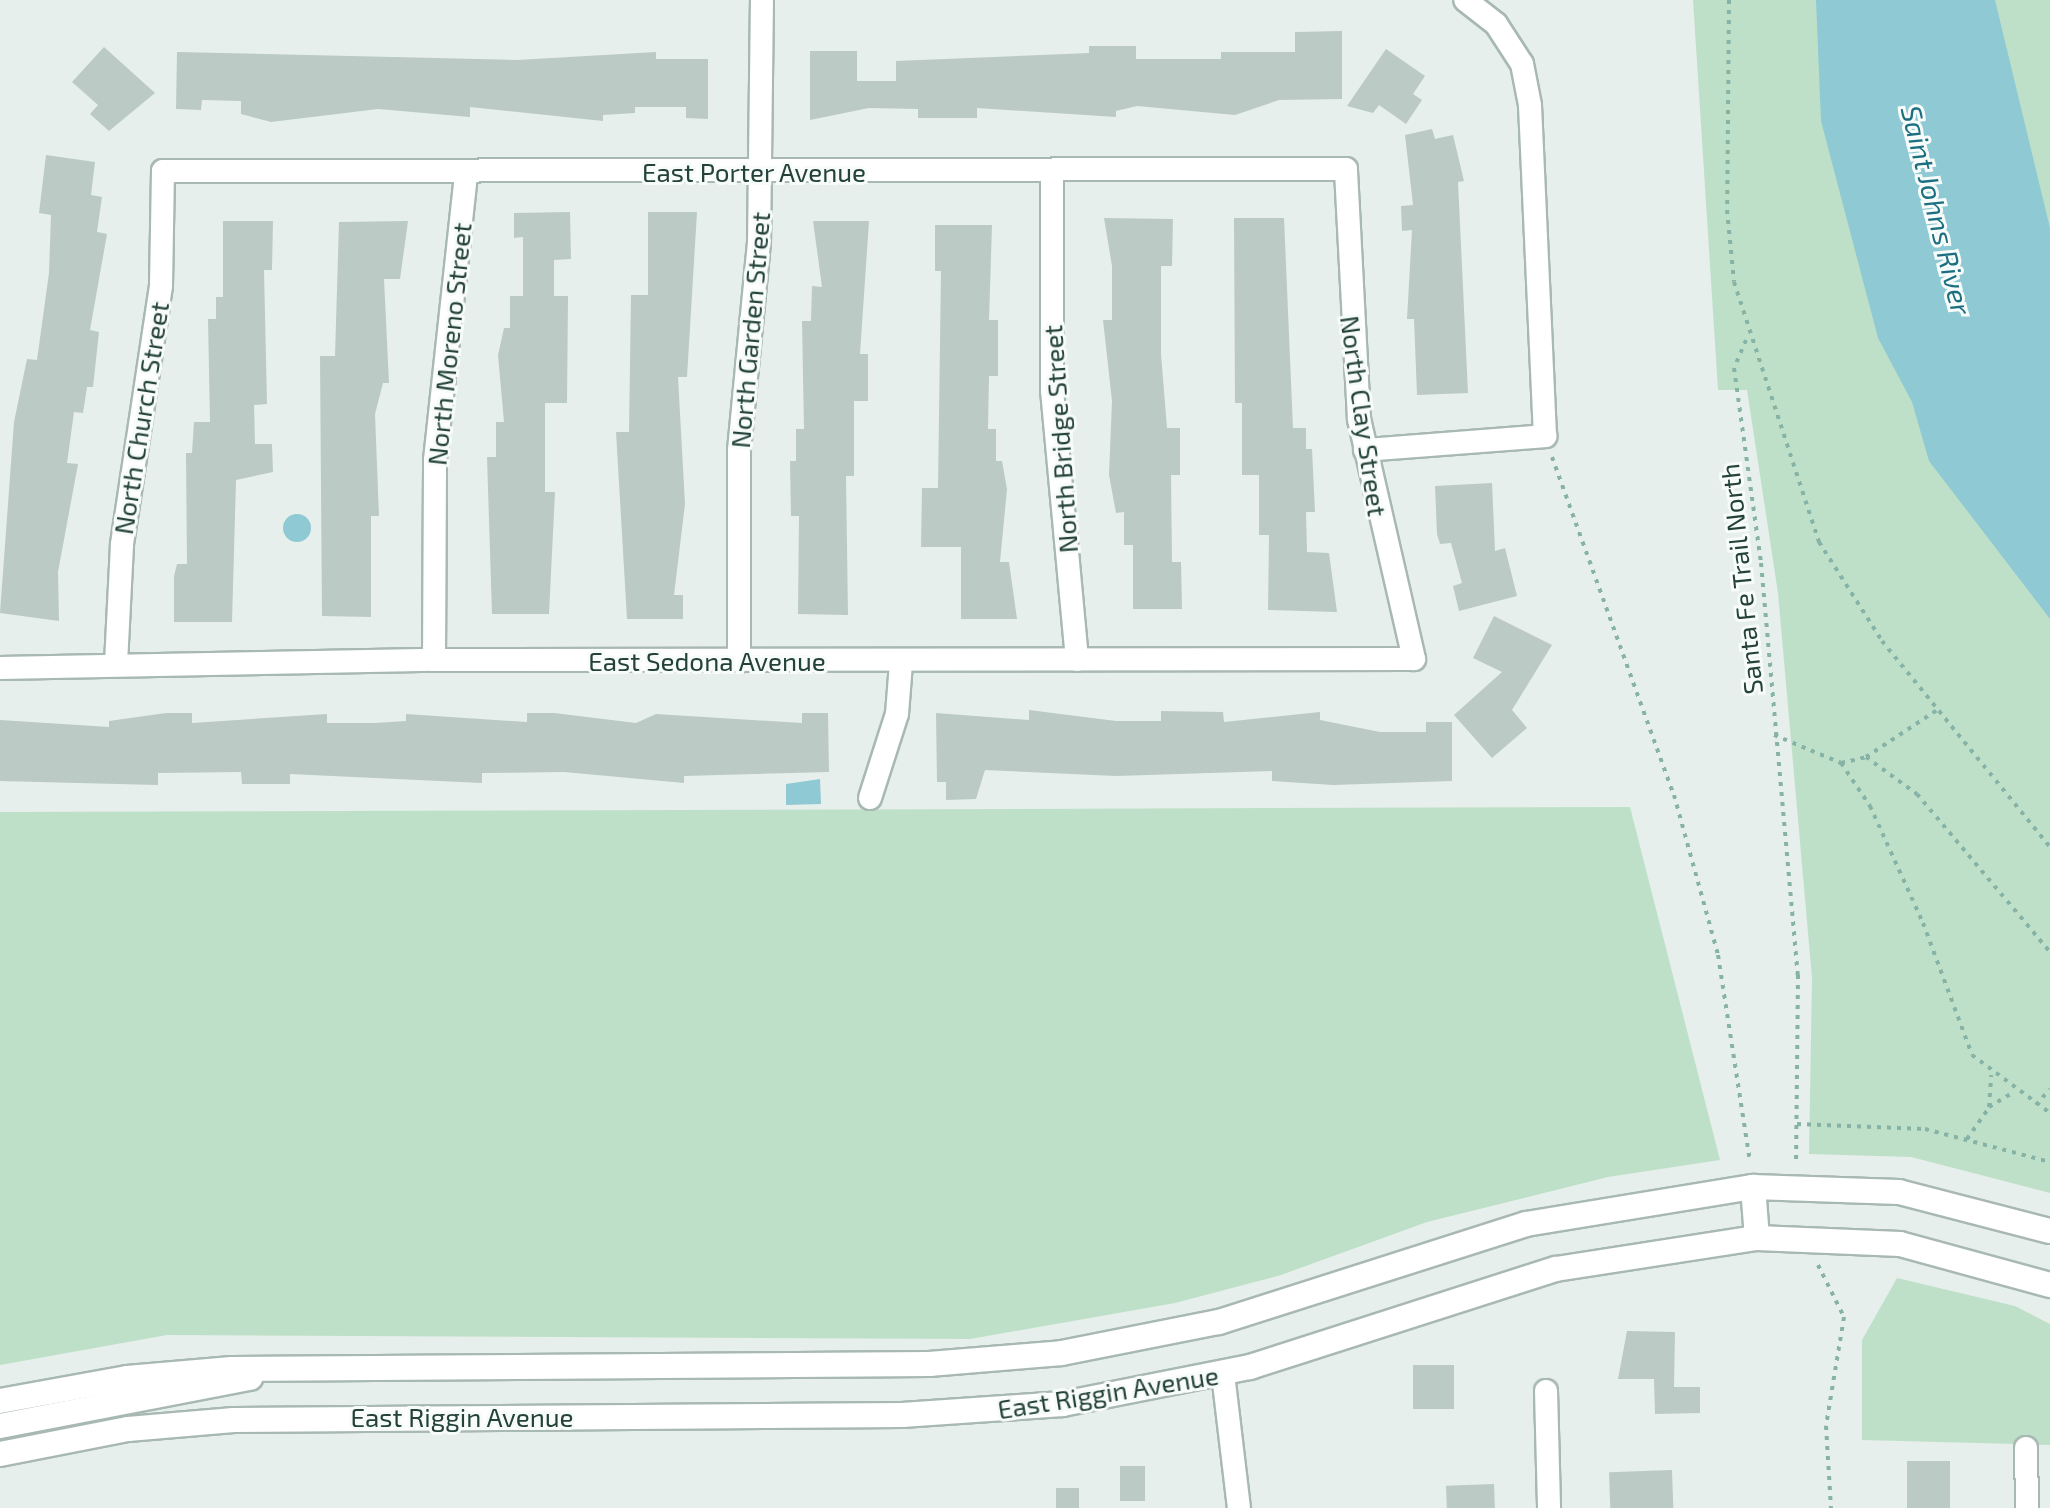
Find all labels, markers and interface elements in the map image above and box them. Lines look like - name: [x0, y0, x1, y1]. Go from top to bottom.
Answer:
- water label: Saint Johns River: [1895, 102, 1979, 318]
- street label: East Porter Avenue: [641, 156, 867, 188]
- street label: North Garden Street: [724, 211, 776, 449]
- street label: North Moreno Street: [421, 221, 477, 467]
- street label: North Church Street: [107, 299, 175, 537]
- street label: North Clay Street: [1334, 313, 1394, 519]
- street label: North Bridge Street: [1036, 324, 1084, 554]
- street label: Santa Fe Trail North: [1713, 461, 1769, 697]
- street label: East Sedona Avenue: [588, 645, 826, 677]
- street label: East Riggin Avenue: [995, 1359, 1221, 1425]
- street label: East Riggin Avenue: [350, 1401, 574, 1433]

